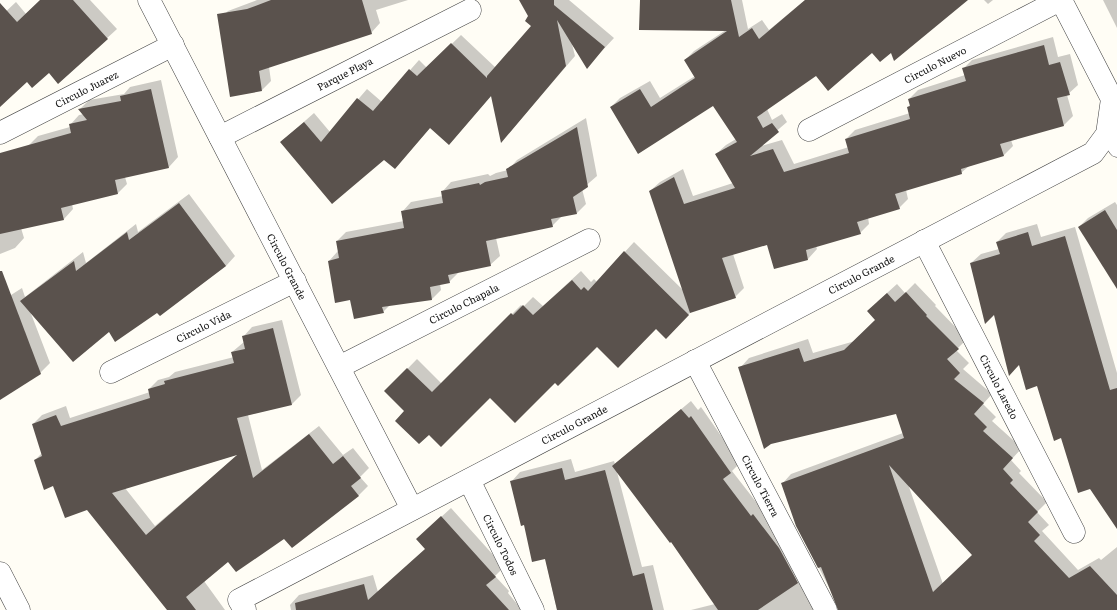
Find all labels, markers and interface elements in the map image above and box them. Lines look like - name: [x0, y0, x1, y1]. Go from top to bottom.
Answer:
- street label: Circulo Nuevo: [901, 42, 969, 87]
- street label: Parque Playa: [314, 52, 376, 94]
- street label: Circulo Juarez: [52, 66, 121, 111]
- street label: Circulo Grande: [264, 231, 311, 302]
- street label: Circulo Grande: [825, 250, 897, 297]
- street label: Circulo Chapala: [426, 279, 502, 327]
- street label: Circulo Vida: [173, 306, 234, 346]
- street label: Circulo Laredo: [977, 352, 1023, 422]
- street label: Circulo Grande: [538, 401, 610, 448]
- street label: Circulo Tierra: [739, 452, 784, 520]
- street label: Circulo Todos: [480, 511, 523, 578]

